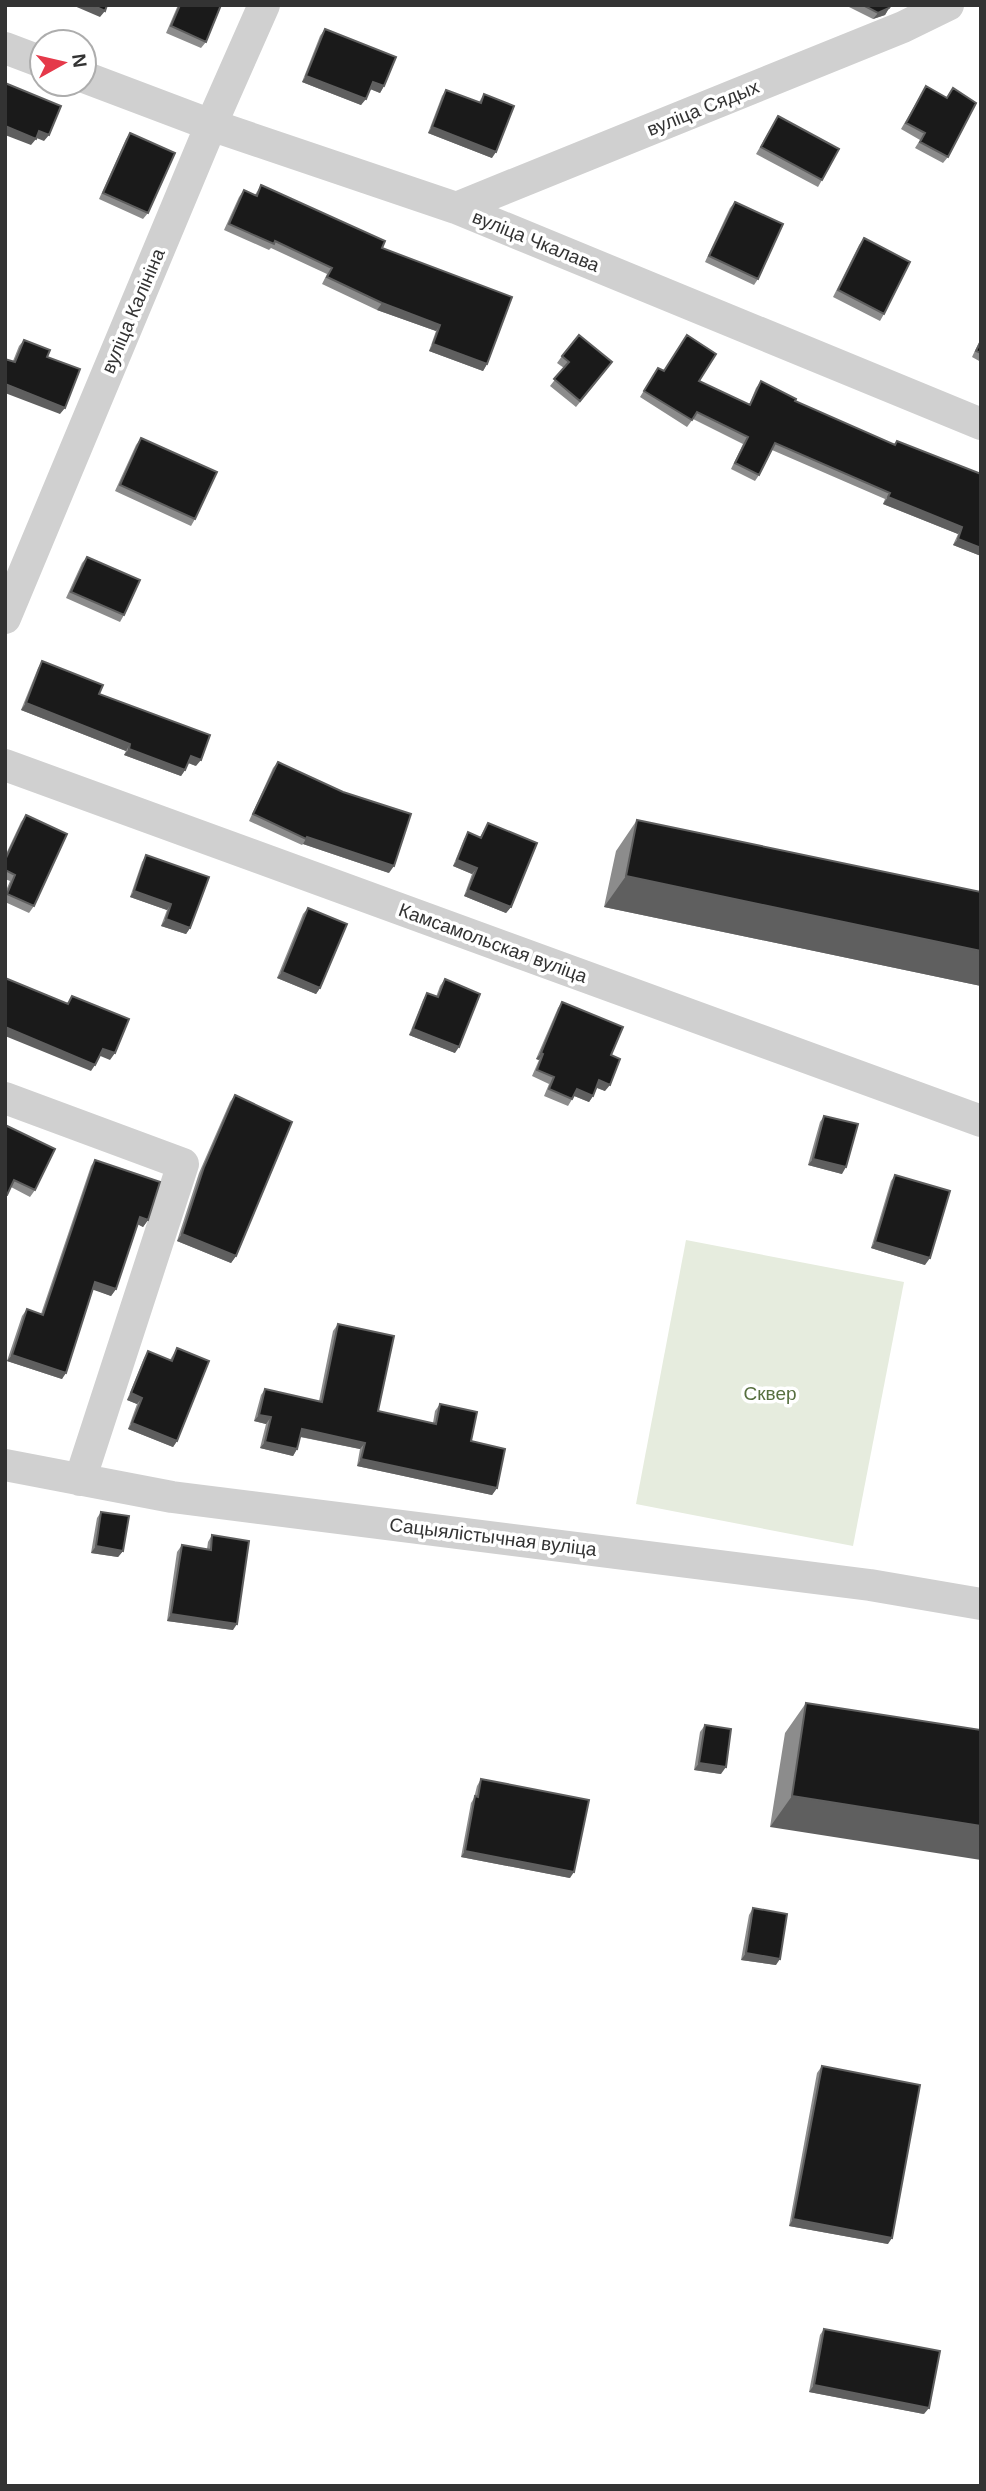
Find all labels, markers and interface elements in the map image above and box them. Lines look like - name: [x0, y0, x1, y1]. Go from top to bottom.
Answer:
- north arrow: [28, 28, 98, 98]
- text: N: [68, 52, 91, 69]
- street label: вуліца Сядых: [644, 76, 763, 140]
- street label: вуліца Чкалава: [470, 206, 603, 276]
- street label: вуліца Калініна: [97, 245, 169, 377]
- street label: Камсамольская вуліца: [396, 899, 590, 987]
- park label: Сквер: [743, 1383, 797, 1404]
- street label: Сацыялістычная вуліца: [388, 1514, 598, 1560]

